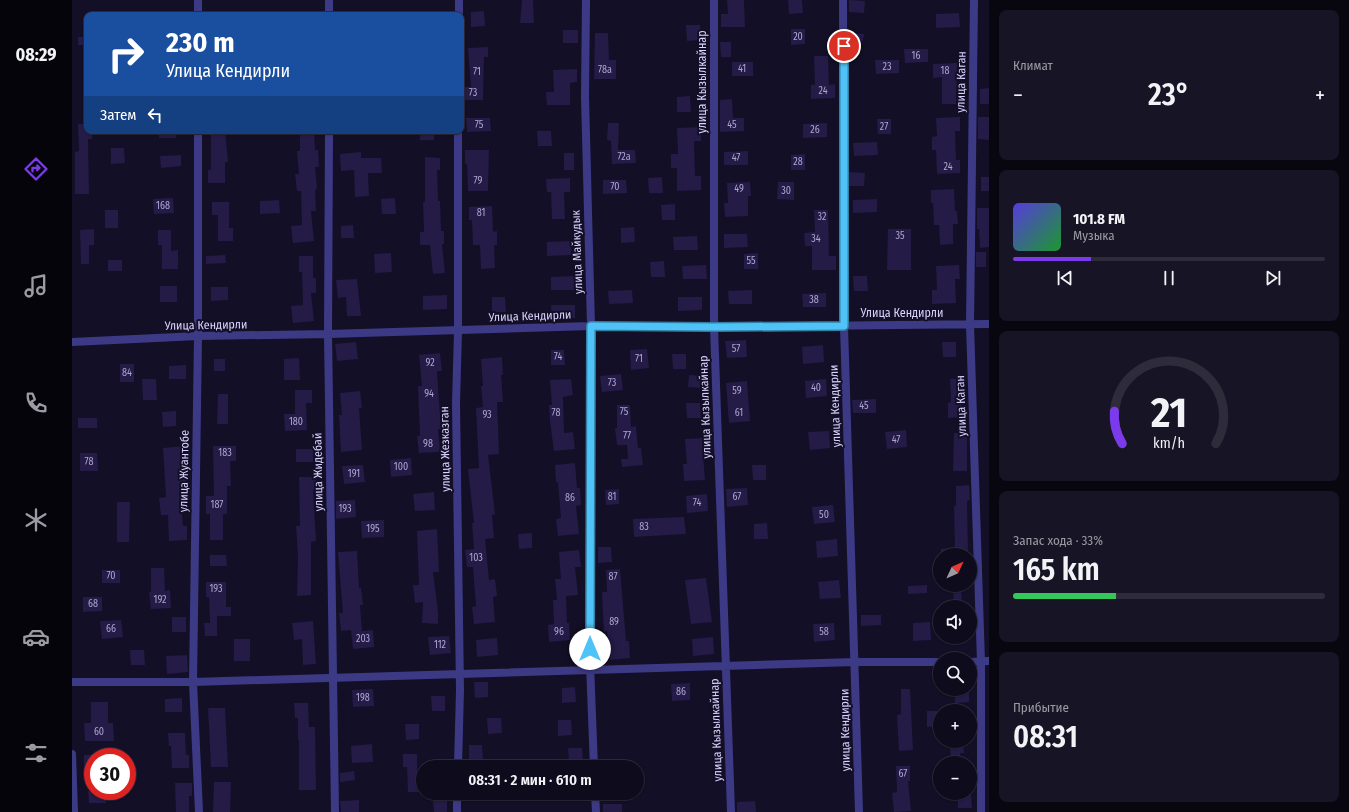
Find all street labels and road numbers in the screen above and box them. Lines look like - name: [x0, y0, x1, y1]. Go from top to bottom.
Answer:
- street label: улица Кызылкайнар: [695, 30, 709, 134]
- street label: улица Каган: [953, 51, 969, 113]
- street label: улица Майкудык: [569, 209, 585, 294]
- street label: Улица Кендирли: [860, 306, 943, 320]
- street label: Улица Кендирли: [487, 308, 572, 324]
- street label: Улица Кендирли: [163, 317, 248, 333]
- street label: улица Кызылкайнар: [696, 355, 714, 459]
- street label: улица Кендирли: [827, 364, 843, 448]
- street label: улица Каган: [953, 375, 969, 437]
- street label: улица Жезказган: [437, 406, 453, 492]
- street label: улица Жуантобе: [176, 430, 192, 512]
- street label: улица Жидебай: [310, 433, 326, 511]
- street label: улица Кызылкайнар: [707, 678, 725, 782]
- street label: улица Кендирли: [837, 688, 853, 772]

